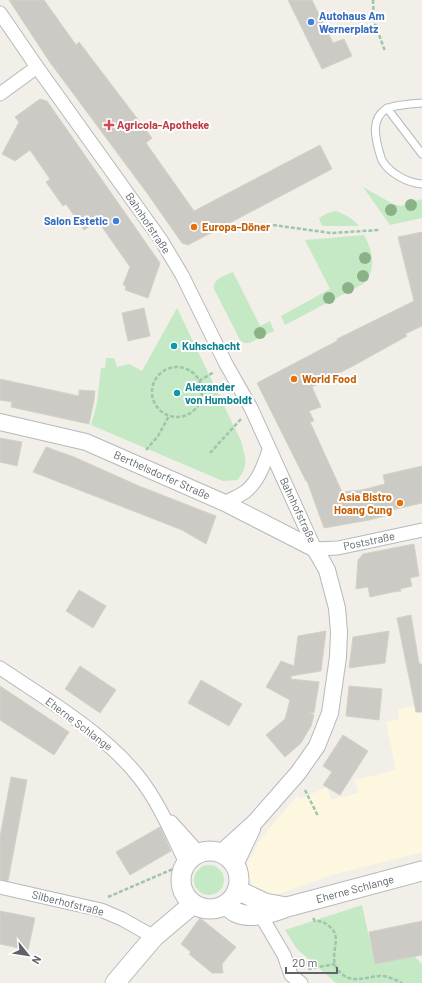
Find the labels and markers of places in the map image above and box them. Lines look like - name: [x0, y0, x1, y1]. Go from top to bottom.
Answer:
- place label: Autohaus Am Wernerplatz: [319, 9, 385, 35]
- marker: Autohaus Am Wernerplatz: [306, 17, 316, 27]
- place label: Agricola-Apotheke: [117, 118, 209, 131]
- marker: Agricola-Apotheke: [104, 120, 114, 130]
- place label: Salon Estetic: [44, 214, 108, 227]
- marker: Salon Estetic: [111, 216, 121, 226]
- place label: Europa-Döner: [202, 220, 271, 233]
- marker: Europa-Döner: [189, 222, 199, 232]
- place label: Kuhschacht: [182, 339, 240, 352]
- marker: Kuhschacht: [169, 341, 179, 351]
- place label: World Food: [302, 372, 356, 385]
- marker: World Food: [289, 374, 299, 384]
- place label: Alexander von Humboldt: [185, 380, 252, 406]
- marker: Alexander von Humboldt: [172, 388, 182, 398]
- place label: Asia Bistro Hoang Cung: [334, 490, 392, 516]
- marker: Asia Bistro Hoang Cung: [395, 498, 405, 508]

